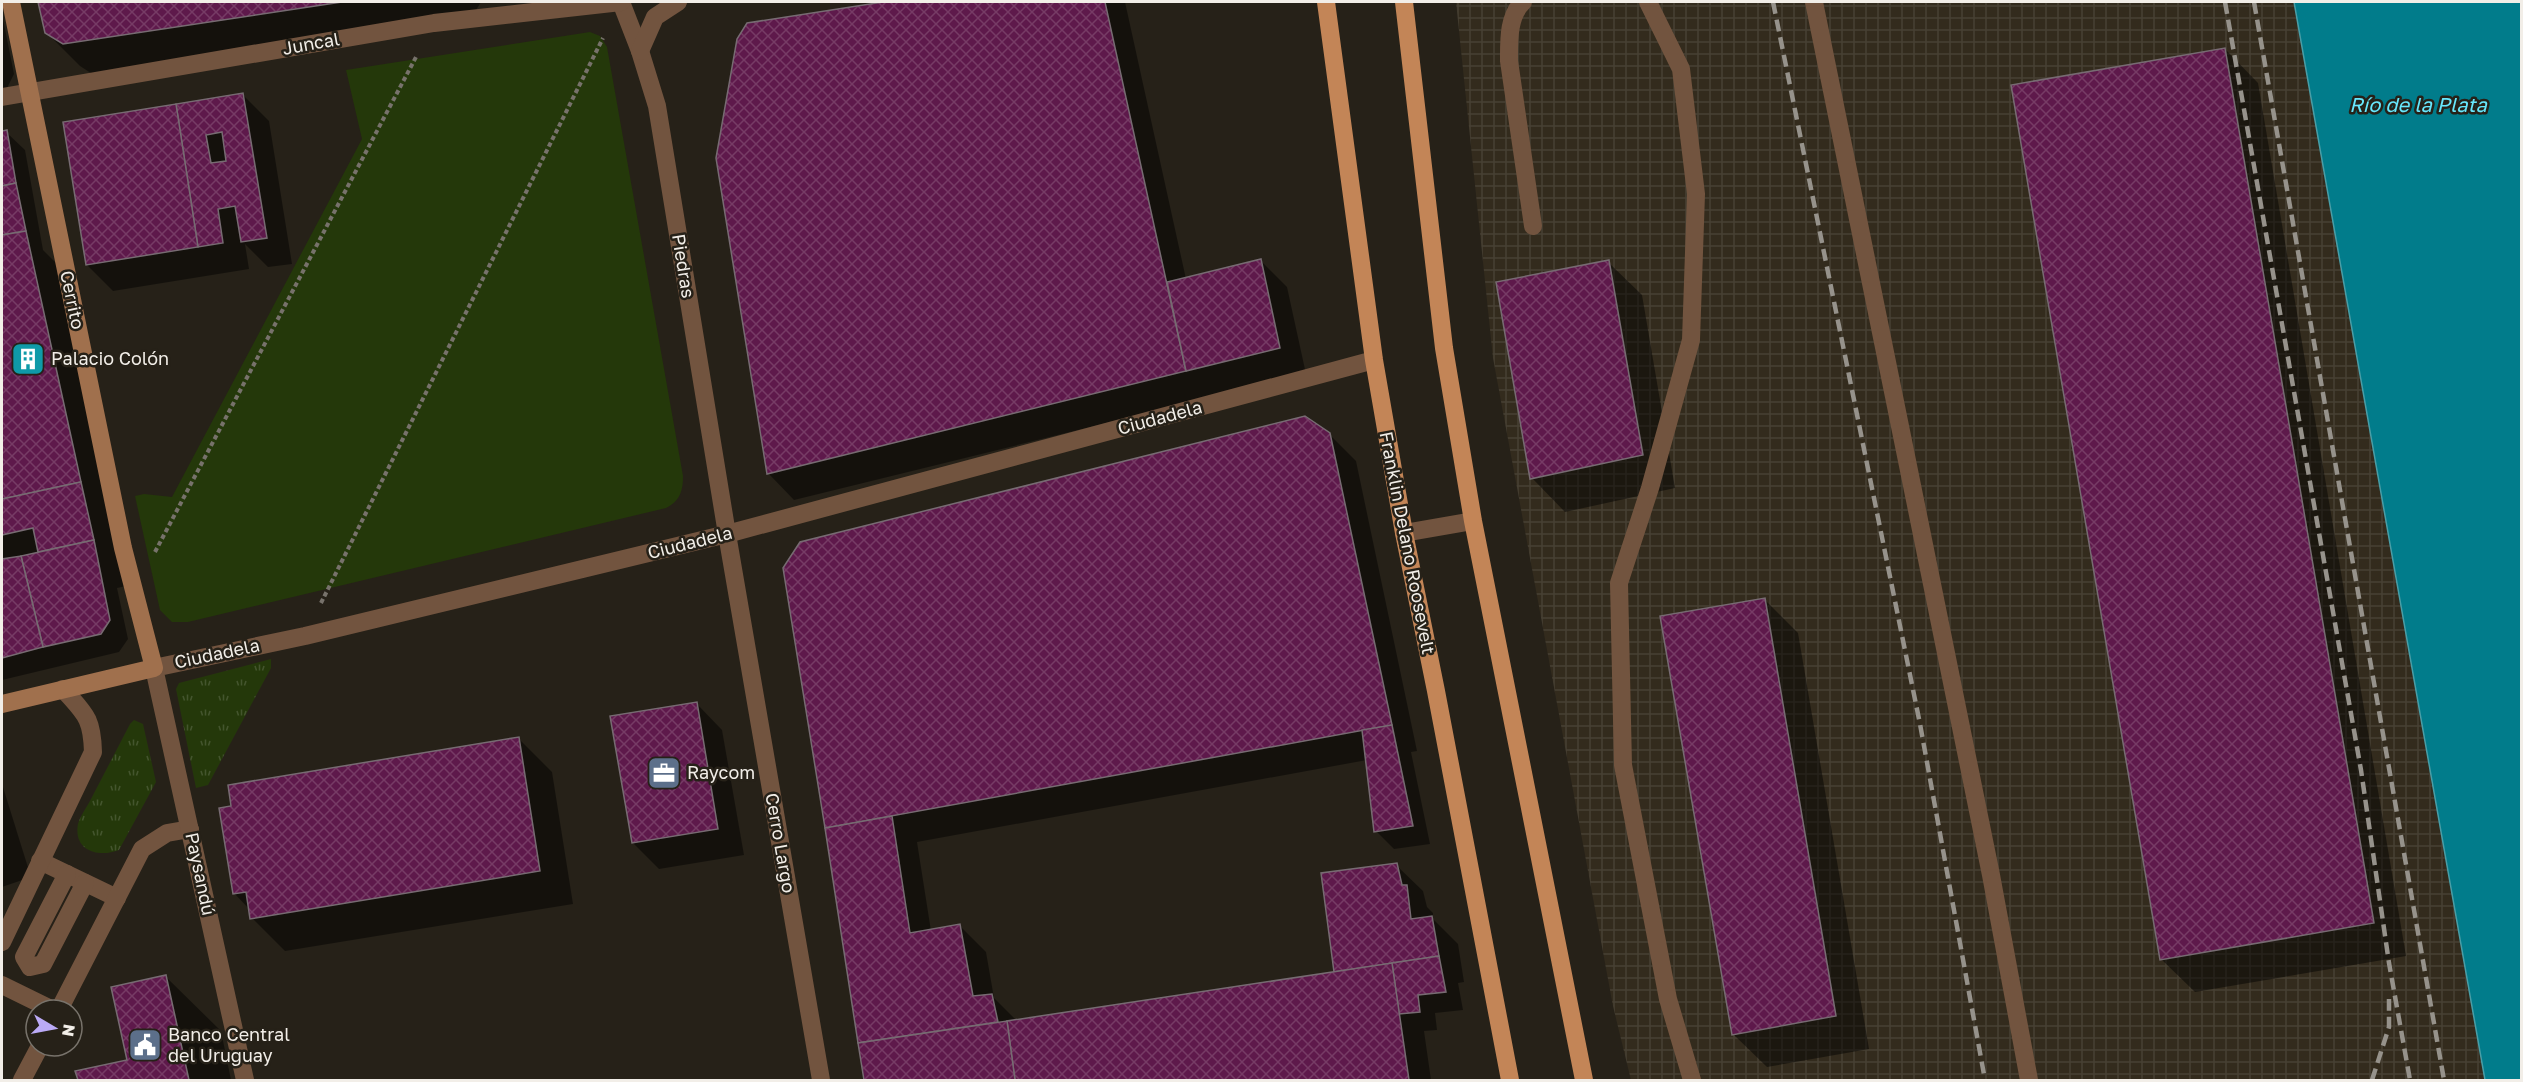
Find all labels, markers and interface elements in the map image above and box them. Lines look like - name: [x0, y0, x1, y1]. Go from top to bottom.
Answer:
- street label: Juncal: [281, 27, 341, 59]
- water label: Río de la Plata: [2349, 92, 2487, 116]
- street label: Piedras: [668, 232, 700, 300]
- street label: Cerrito: [56, 268, 90, 331]
- building icon: Palacio Colón: [10, 341, 46, 377]
- place label: Palacio Colón: [51, 347, 169, 369]
- street label: Ciudadela: [1115, 395, 1204, 439]
- street label: Franklin Delano Roosevelt: [1376, 430, 1440, 656]
- street label: Ciudadela: [645, 521, 734, 563]
- street label: Ciudadela: [172, 633, 261, 673]
- office icon: Raycom: [646, 755, 682, 791]
- place label: Raycom: [687, 761, 755, 783]
- street label: Cerro Largo: [761, 791, 801, 895]
- street label: Paysandú: [181, 830, 220, 917]
- north arrow: [24, 998, 84, 1058]
- text: N: [58, 1023, 80, 1038]
- place label: Banco Central del Uruguay: [168, 1023, 290, 1066]
- public building icon: Banco Central del Uruguay: [127, 1027, 163, 1063]

